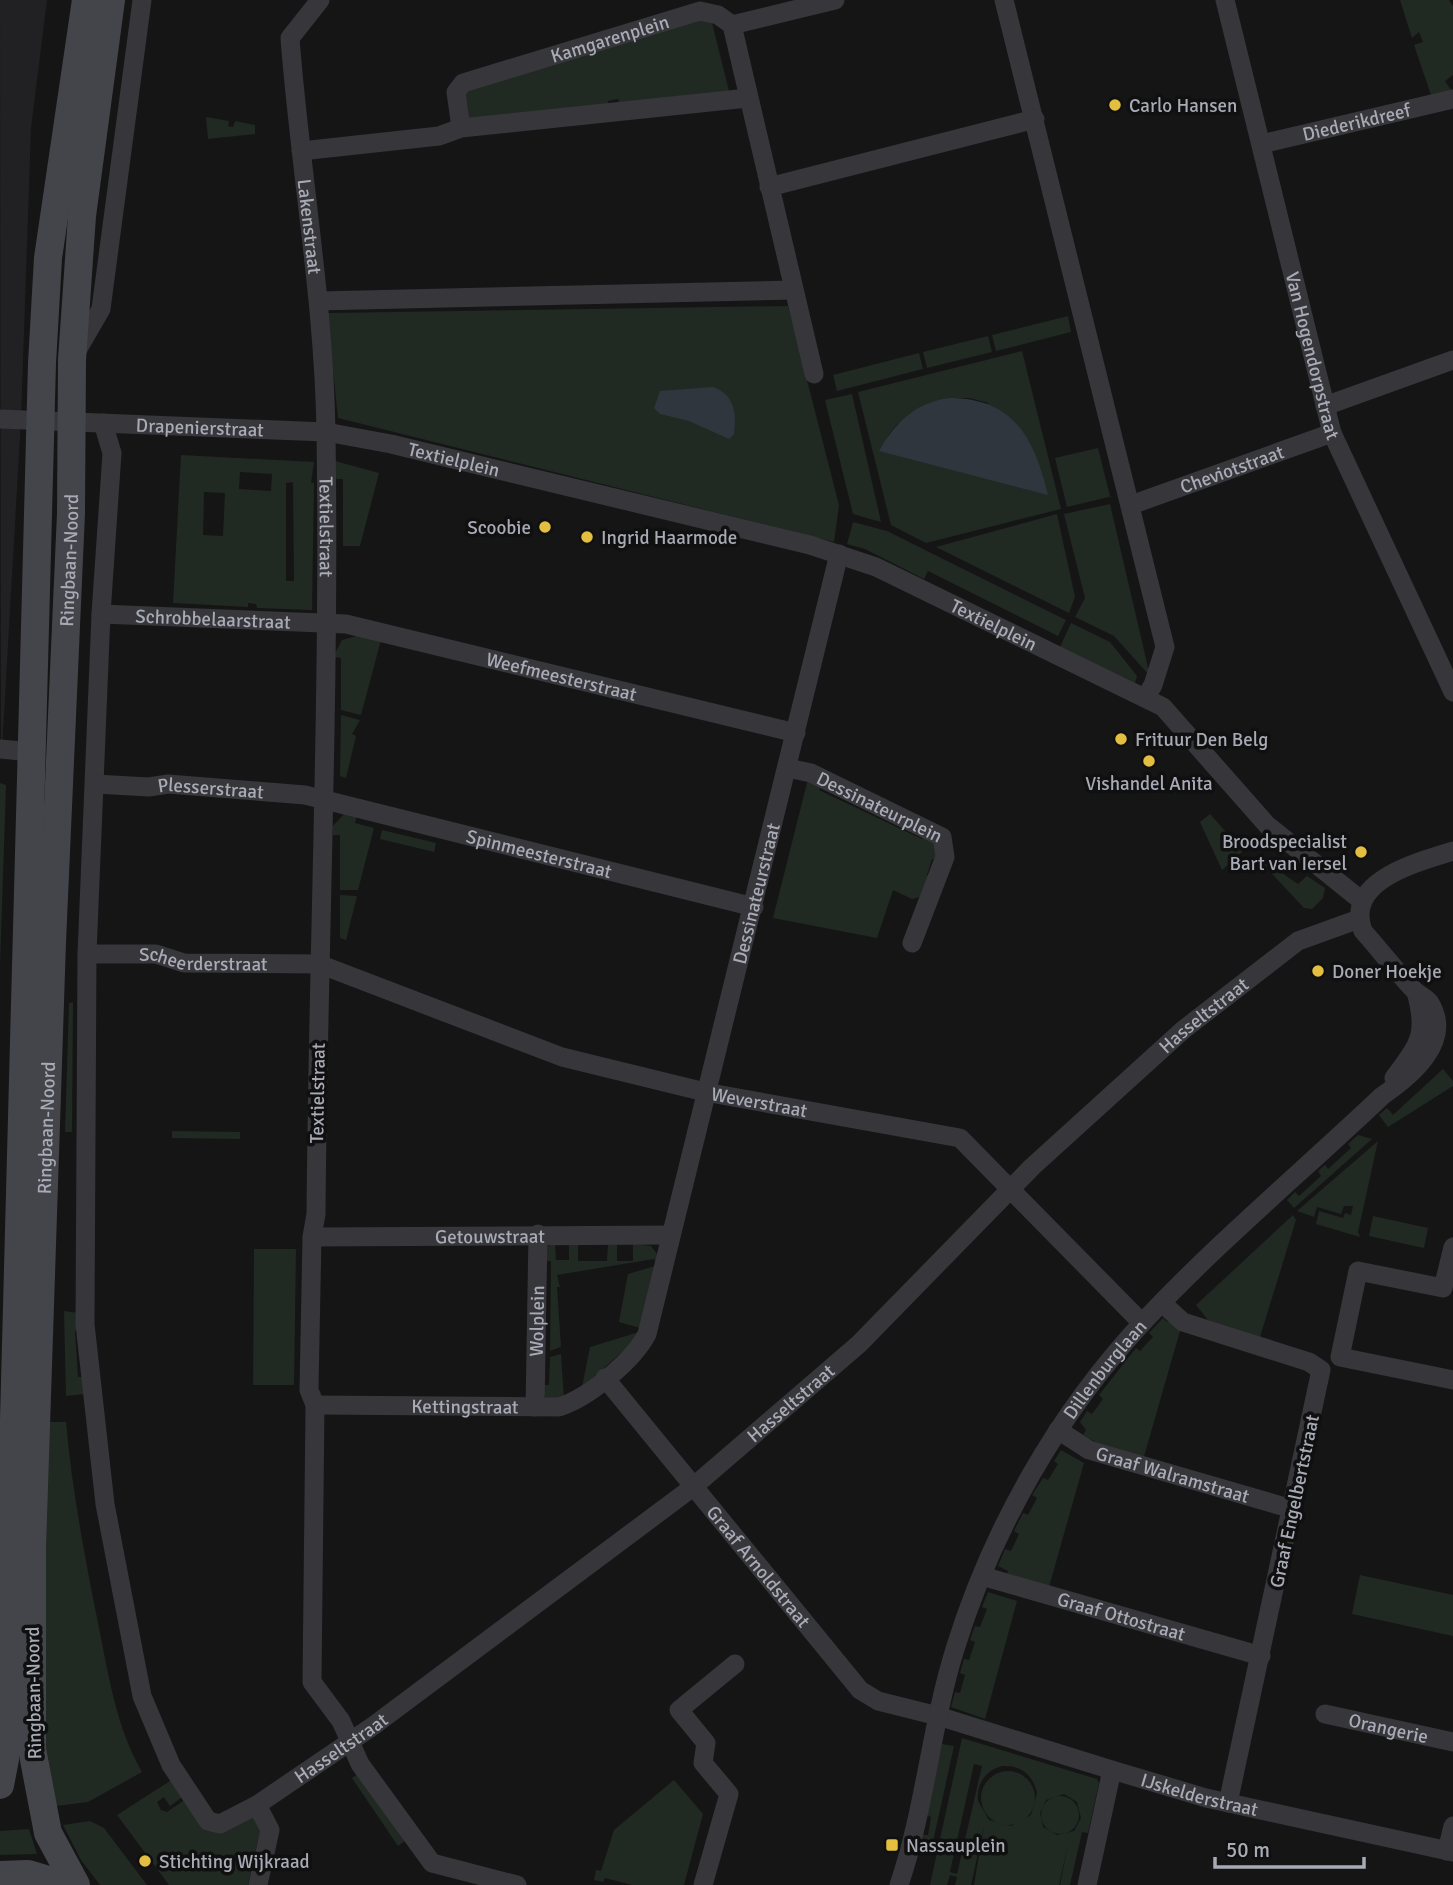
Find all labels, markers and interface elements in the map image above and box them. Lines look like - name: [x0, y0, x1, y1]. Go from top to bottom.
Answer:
- street label: Kamgarenplein: [548, 10, 672, 69]
- place label: Carlo Hansen: [1129, 94, 1237, 118]
- marker: Carlo Hansen: [1107, 97, 1123, 113]
- street label: Diederikdreef: [1300, 98, 1415, 147]
- street label: Lakenstraat: [292, 178, 326, 276]
- street label: Van Hogendorpstraat: [1280, 269, 1345, 444]
- street label: Drapenierstraat: [135, 413, 265, 443]
- street label: Textielplein: [405, 437, 502, 483]
- street label: Cheviotstraat: [1177, 440, 1288, 499]
- street label: Textielstraat: [314, 476, 338, 578]
- street label: Ringbaan-Noord: [55, 494, 84, 627]
- place label: Scoobie: [467, 516, 531, 540]
- marker: Scoobie: [537, 519, 553, 535]
- place label: Ingrid Haarmode: [601, 526, 737, 550]
- marker: Ingrid Haarmode: [579, 529, 595, 545]
- street label: Textielplein: [946, 594, 1041, 657]
- street label: Schrobbelaarstraat: [135, 604, 291, 635]
- street label: Weefmeesterstraat: [484, 647, 639, 707]
- place label: Frituur Den Belg: [1135, 728, 1268, 752]
- marker: Frituur Den Belg: [1113, 731, 1129, 747]
- marker: Vishandel Anita: [1141, 753, 1157, 769]
- street label: Dessinateurplein: [812, 767, 946, 848]
- place label: Vishandel Anita: [1085, 772, 1213, 796]
- street label: Plesserstraat: [156, 773, 265, 805]
- street label: Dessinateurstraat: [728, 820, 786, 967]
- street label: Spinmeesterstraat: [464, 825, 614, 884]
- place label: Broodspecialist Bart van Iersel: [1222, 830, 1347, 876]
- marker: Broodspecialist Bart van Iersel: [1353, 844, 1369, 860]
- street label: Scheerderstraat: [139, 943, 268, 977]
- place label: Doner Hoekje: [1332, 960, 1442, 984]
- marker: Doner Hoekje: [1310, 963, 1326, 979]
- street label: Hasseltstraat: [1154, 973, 1254, 1059]
- street label: Textielstraat: [305, 1042, 331, 1144]
- street label: Ringbaan-Noord: [33, 1061, 61, 1195]
- street label: Weverstraat: [709, 1082, 809, 1123]
- street label: Getouwstraat: [435, 1225, 545, 1249]
- street label: Wolplein: [525, 1285, 550, 1357]
- street label: Dillenburglaan: [1058, 1315, 1152, 1424]
- street label: Hasseltstraat: [742, 1359, 840, 1448]
- street label: Kettingstraat: [411, 1395, 519, 1420]
- street label: Graaf Engelbertstraat: [1265, 1412, 1325, 1590]
- street label: Graaf Walramstraat: [1093, 1442, 1252, 1509]
- street label: Graaf Arnoldstraat: [701, 1501, 815, 1633]
- street label: Graaf Ottostraat: [1054, 1587, 1188, 1647]
- street label: Ringbaan-Noord: [21, 1626, 47, 1760]
- street label: Hasseltstraat: [290, 1708, 393, 1789]
- street label: Orangerie: [1346, 1708, 1430, 1749]
- street label: IJskelderstraat: [1138, 1768, 1261, 1822]
- scale bar: [1215, 1826, 1364, 1870]
- place label: Nassauplein: [906, 1834, 1006, 1858]
- marker: Nassauplein: [884, 1837, 900, 1853]
- text: 50 m: [1226, 1837, 1270, 1863]
- place label: Stichting Wijkraad: [159, 1850, 310, 1874]
- marker: Stichting Wijkraad: [137, 1853, 153, 1869]

